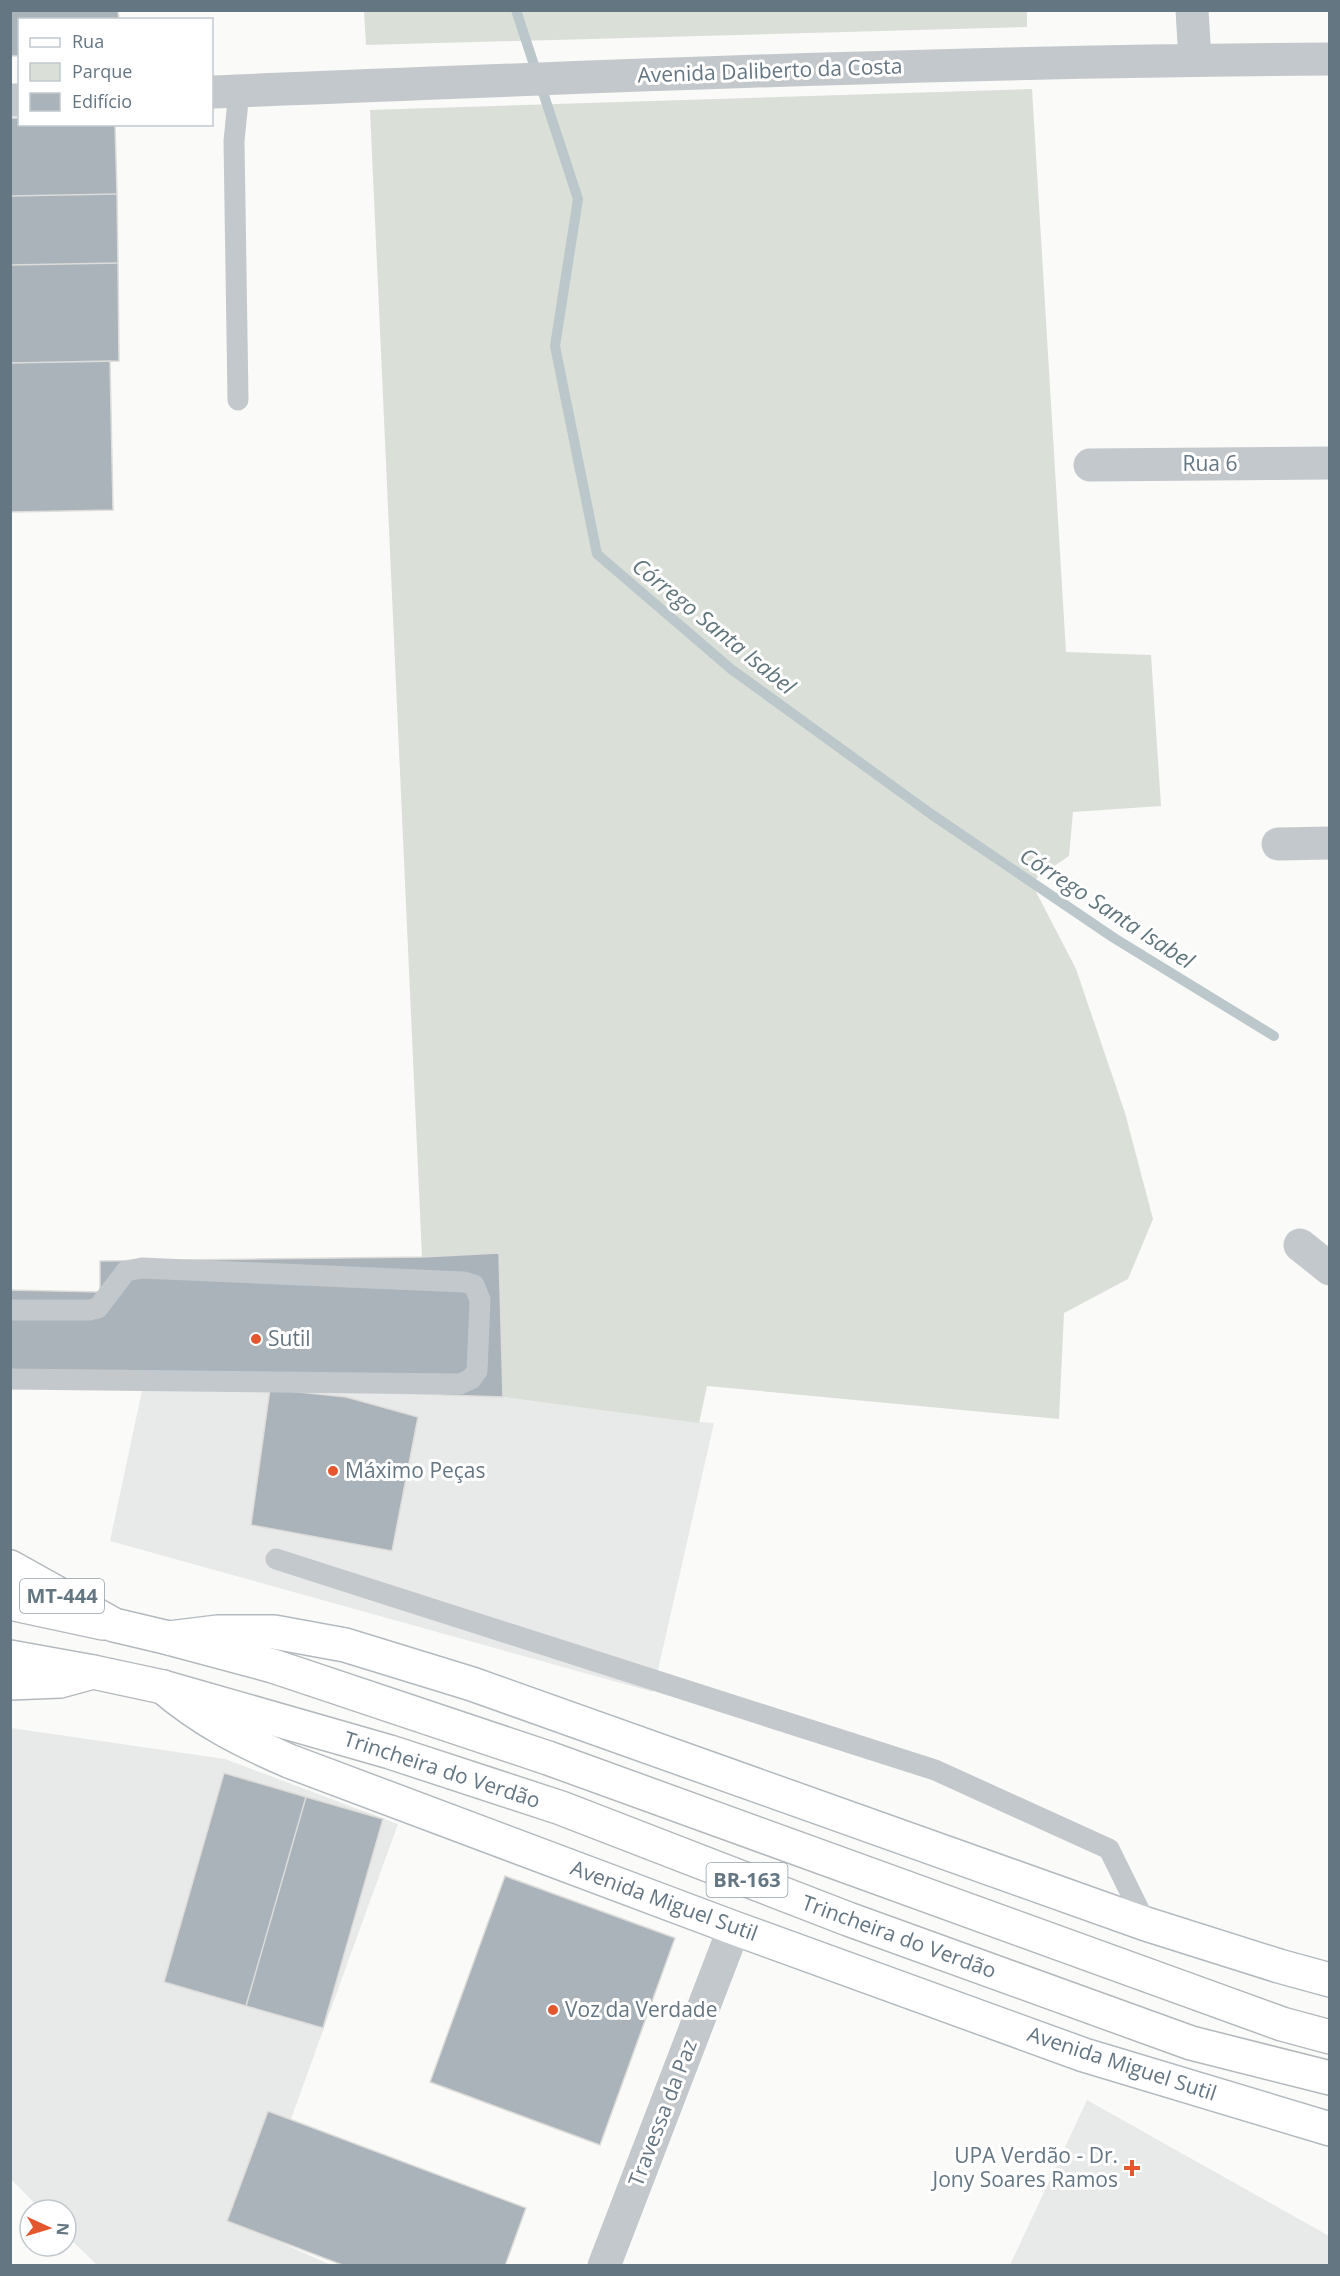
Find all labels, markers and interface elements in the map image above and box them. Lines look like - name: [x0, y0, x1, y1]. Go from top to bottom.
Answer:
- legend: [18, 18, 213, 126]
- text: Rua: [72, 29, 104, 53]
- street label: Avenida Daliberto da Costa: [637, 51, 903, 89]
- text: Parque: [72, 59, 132, 83]
- text: Edifício: [72, 89, 132, 113]
- street label: Rua 6: [1183, 449, 1237, 477]
- water label: Córrego Santa Isabel: [627, 550, 803, 701]
- water label: Córrego Santa Isabel: [1015, 840, 1201, 975]
- place label: Sutil: [268, 1324, 310, 1352]
- marker: Sutil: [249, 1332, 263, 1346]
- place label: Máximo Peças: [345, 1456, 486, 1484]
- marker: Máximo Peças: [326, 1464, 340, 1478]
- road number: MT-444: [20, 1579, 104, 1613]
- street label: Trincheira do Verdão: [340, 1724, 544, 1814]
- street label: Avenida Miguel Sutil: [567, 1853, 762, 1947]
- road number: BR-163: [706, 1863, 788, 1897]
- street label: Trincheira do Verdão: [798, 1888, 1000, 1984]
- place label: Voz da Verdade: [565, 1995, 717, 2023]
- marker: Voz da Verdade: [546, 2003, 560, 2017]
- street label: Avenida Miguel Sutil: [1024, 2019, 1220, 2107]
- street label: Travessa da Paz: [621, 2035, 703, 2190]
- place label: UPA Verdão - Dr. Jony Soares Ramos: [931, 2141, 1118, 2193]
- marker: UPA Verdão - Dr. Jony Soares Ramos: [1123, 2159, 1141, 2177]
- north arrow: [18, 2198, 78, 2258]
- text: N: [52, 2222, 74, 2236]

